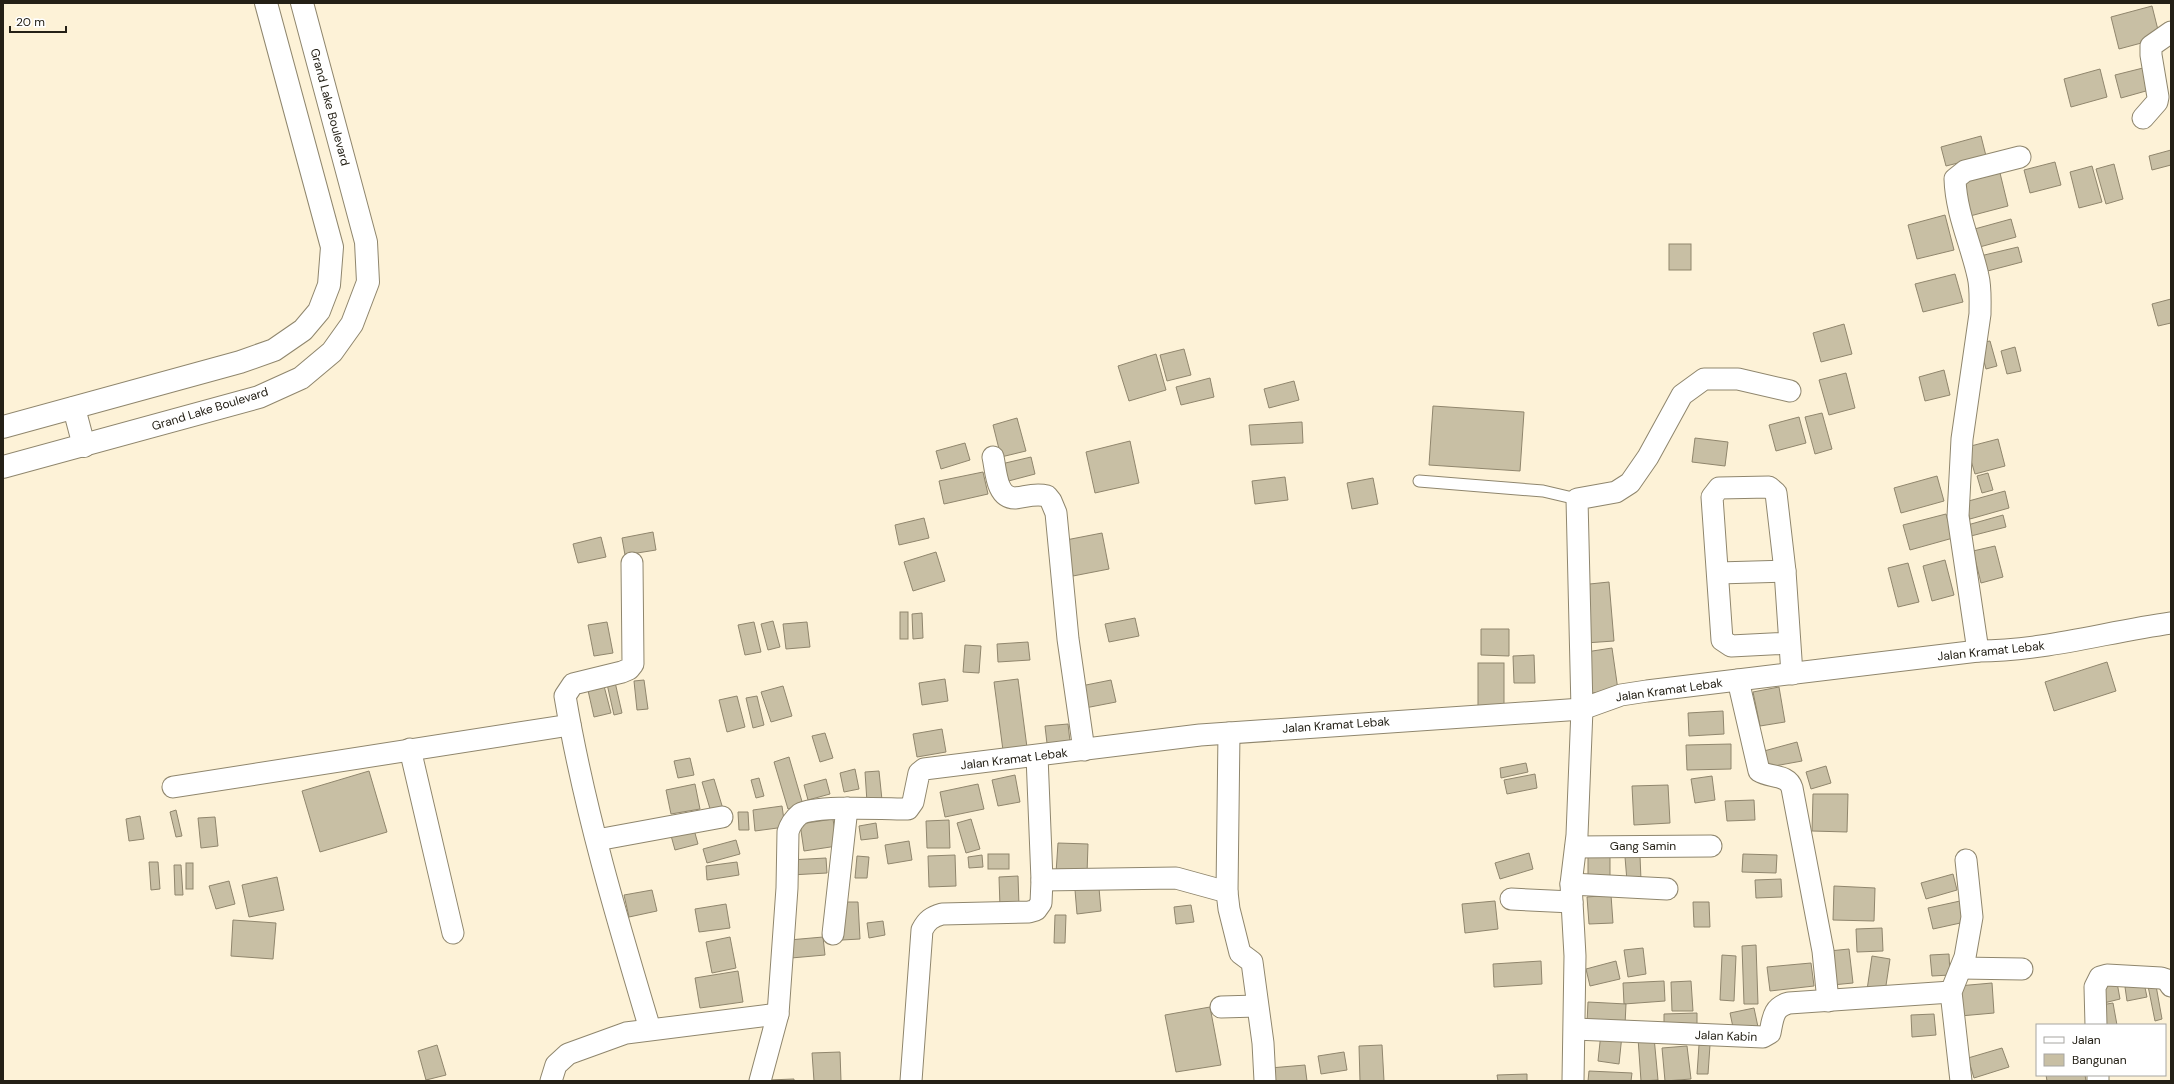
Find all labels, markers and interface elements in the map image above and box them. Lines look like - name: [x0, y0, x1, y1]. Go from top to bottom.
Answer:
- scale bar: [10, 8, 66, 34]
- text: 20 m: [16, 14, 45, 30]
- street label: Grand Lake Boulevard: [307, 47, 353, 167]
- street label: Grand Lake Boulevard: [150, 384, 270, 434]
- street label: Jalan Kramat Lebak: [1937, 637, 2045, 665]
- street label: Jalan Kramat Lebak: [1615, 675, 1723, 705]
- street label: Jalan Kramat Lebak: [1282, 713, 1390, 737]
- street label: Jalan Kramat Lebak: [960, 744, 1068, 774]
- street label: Gang Samin: [1610, 838, 1676, 854]
- legend: [2036, 1024, 2166, 1076]
- street label: Jalan Kabin: [1695, 1027, 1758, 1045]
- text: Jalan: [2072, 1032, 2101, 1048]
- text: Bangunan: [2072, 1052, 2127, 1068]

